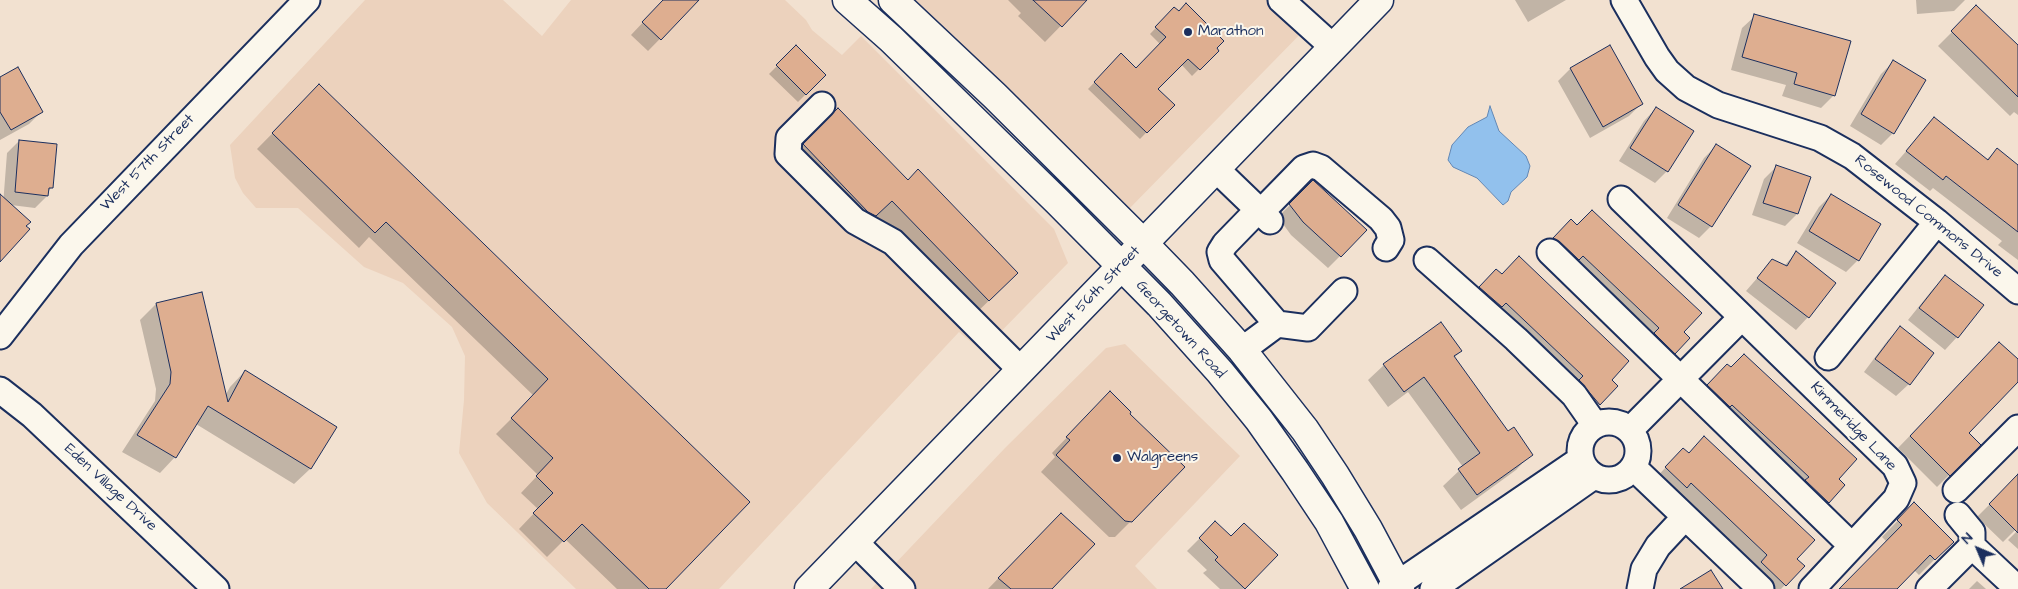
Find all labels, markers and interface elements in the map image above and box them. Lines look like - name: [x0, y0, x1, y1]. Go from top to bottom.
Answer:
- place label: Marathon: [1198, 23, 1263, 41]
- marker: Marathon: [1182, 26, 1194, 38]
- street label: West 57th Street: [97, 111, 199, 215]
- street label: Rosewood Commons Drive: [1850, 152, 2006, 282]
- street label: West 56th Street: [1043, 243, 1145, 347]
- street label: Georgetown Road: [1131, 277, 1229, 383]
- street label: Kimmeridge Lane: [1806, 379, 1900, 475]
- street label: Eden Village Drive: [60, 440, 160, 536]
- place label: Walgreens: [1127, 449, 1198, 467]
- marker: Walgreens: [1111, 452, 1123, 464]
- north arrow: [1953, 524, 2003, 574]
- text: N: [1957, 528, 1978, 549]

